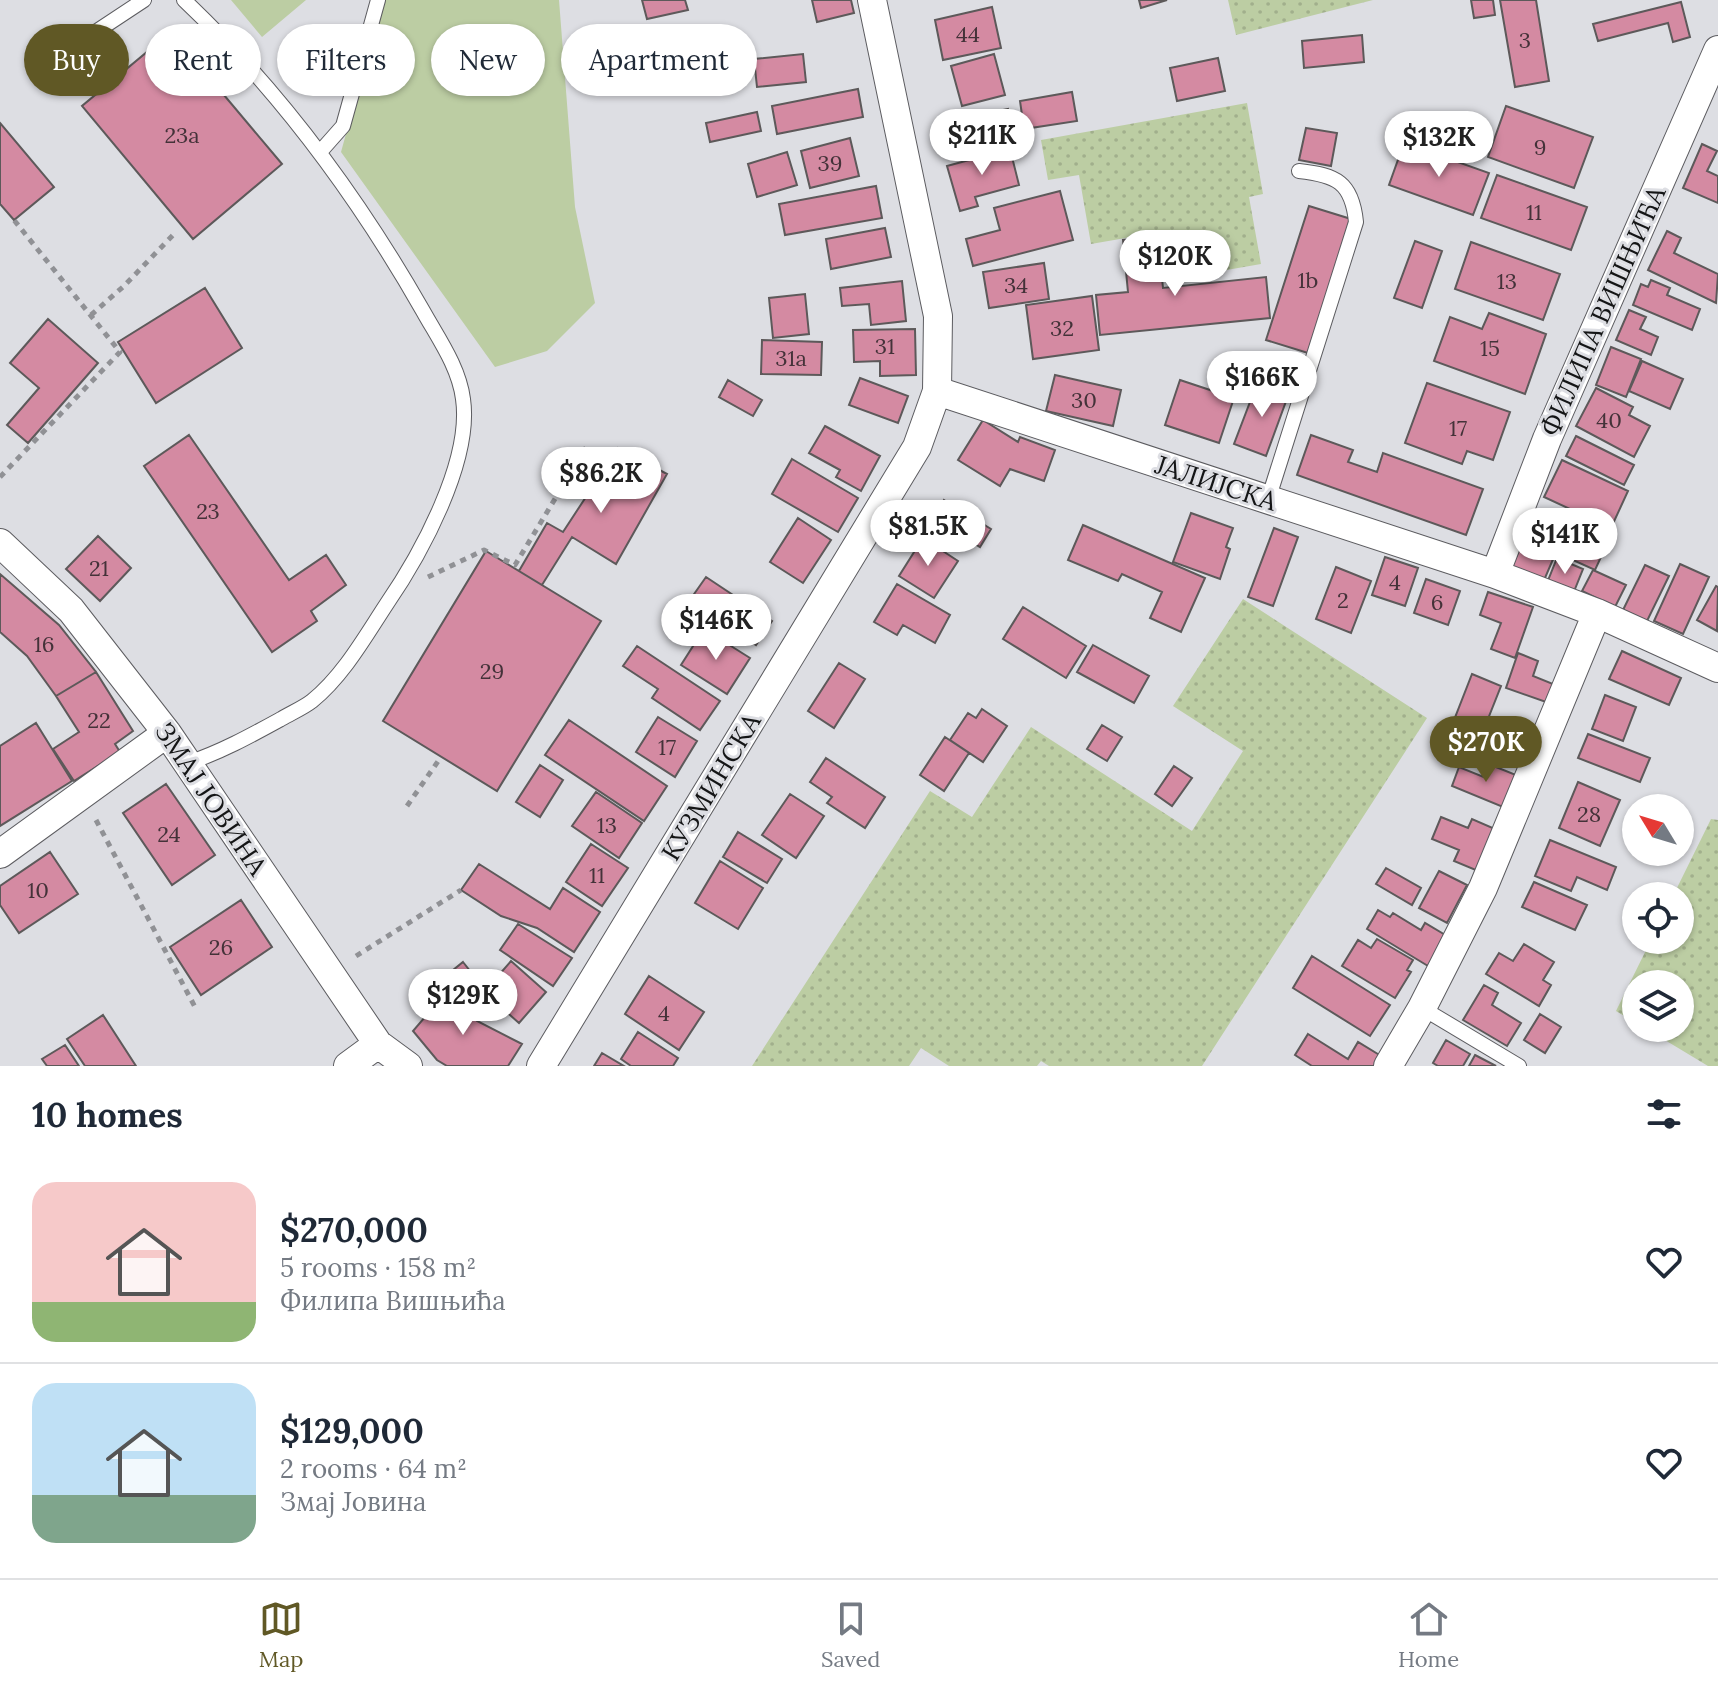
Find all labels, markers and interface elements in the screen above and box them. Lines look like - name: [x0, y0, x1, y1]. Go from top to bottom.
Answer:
- house number: 44: [956, 20, 980, 48]
- chip: Buy: [24, 24, 129, 96]
- chip: Rent: [145, 24, 261, 96]
- chip: Filters: [277, 24, 415, 96]
- chip: New: [431, 24, 545, 96]
- chip: Apartment: [561, 24, 757, 96]
- house number: 3: [1519, 26, 1531, 54]
- pin: $211K: [926, 109, 1038, 177]
- pin: $132K: [1383, 111, 1495, 179]
- text: $211K: [948, 118, 1016, 151]
- text: $132K: [1403, 120, 1475, 153]
- house number: 23a: [164, 121, 200, 149]
- house number: 9: [1534, 133, 1546, 161]
- house number: 39: [818, 149, 842, 177]
- street label: ФИЛИПА ВИШЊИЋА: [1533, 180, 1673, 441]
- house number: 11: [1526, 198, 1542, 226]
- pin: $120K: [1119, 230, 1231, 298]
- text: $120K: [1138, 239, 1212, 272]
- house number: 1b: [1298, 266, 1318, 294]
- house number: 13: [1497, 267, 1517, 295]
- house number: 34: [1004, 271, 1028, 299]
- house number: 32: [1050, 314, 1074, 342]
- house number: 31: [875, 332, 895, 360]
- house number: 15: [1480, 334, 1500, 362]
- house number: 31a: [775, 344, 807, 372]
- pin: $166K: [1206, 351, 1318, 419]
- text: $166K: [1225, 360, 1299, 393]
- house number: 30: [1071, 386, 1097, 414]
- house number: 40: [1596, 406, 1622, 434]
- house number: 17: [1449, 414, 1467, 442]
- pin: $86.2K: [536, 447, 666, 515]
- street label: ЈАЛИЈСКА: [1150, 447, 1282, 518]
- text: $86.2K: [559, 456, 643, 489]
- house number: 23: [196, 497, 220, 525]
- pin: $81.5K: [863, 500, 993, 568]
- pin: $141K: [1509, 508, 1621, 576]
- text: $81.5K: [888, 509, 968, 542]
- text: $141K: [1530, 517, 1600, 550]
- house number: 21: [89, 554, 109, 582]
- house number: 4: [1389, 568, 1401, 596]
- house number: 2: [1337, 586, 1349, 614]
- house number: 6: [1431, 588, 1443, 616]
- pin: $146K: [660, 594, 772, 662]
- text: $146K: [679, 603, 753, 636]
- house number: 16: [34, 630, 54, 658]
- house number: 29: [480, 657, 504, 685]
- house number: 22: [87, 706, 111, 734]
- street label: КУЗМИНСКА: [654, 706, 768, 866]
- street label: ЗМАЈ ЈОВИНА: [148, 716, 275, 882]
- pin: $270K: [1430, 716, 1542, 784]
- text: $270K: [1448, 725, 1524, 758]
- house number: 17: [658, 733, 676, 761]
- north arrow: [1622, 794, 1694, 866]
- map controls: [1622, 794, 1694, 1042]
- house number: 28: [1577, 800, 1601, 828]
- house number: 13: [597, 811, 617, 839]
- house number: 24: [157, 820, 181, 848]
- house number: 11: [589, 861, 605, 889]
- house number: 10: [27, 876, 49, 904]
- button: locate: [1622, 882, 1694, 954]
- house number: 26: [209, 933, 233, 961]
- pin: $129K: [407, 969, 519, 1037]
- button: layers: [1622, 970, 1694, 1042]
- text: $129K: [426, 978, 500, 1011]
- house number: 4: [658, 999, 670, 1027]
- icon: filters: [1642, 1092, 1686, 1136]
- text: 10 homes: [32, 1093, 183, 1136]
- text: $270,000: [280, 1208, 428, 1251]
- icon: home: [96, 1214, 192, 1310]
- icon: heart: [1642, 1240, 1686, 1284]
- text: 5 rooms · 158 m²: [280, 1251, 476, 1284]
- text: Филипа Вишњића: [280, 1284, 506, 1317]
- text: $129,000: [280, 1409, 424, 1452]
- icon: home: [96, 1415, 192, 1511]
- icon: heart: [1642, 1441, 1686, 1485]
- text: 2 rooms · 64 m²: [280, 1452, 467, 1485]
- text: Змај Јовина: [280, 1485, 426, 1518]
- tab: Map: [259, 1597, 303, 1673]
- tab: Saved: [821, 1597, 881, 1673]
- tab: Home: [1398, 1597, 1459, 1673]

